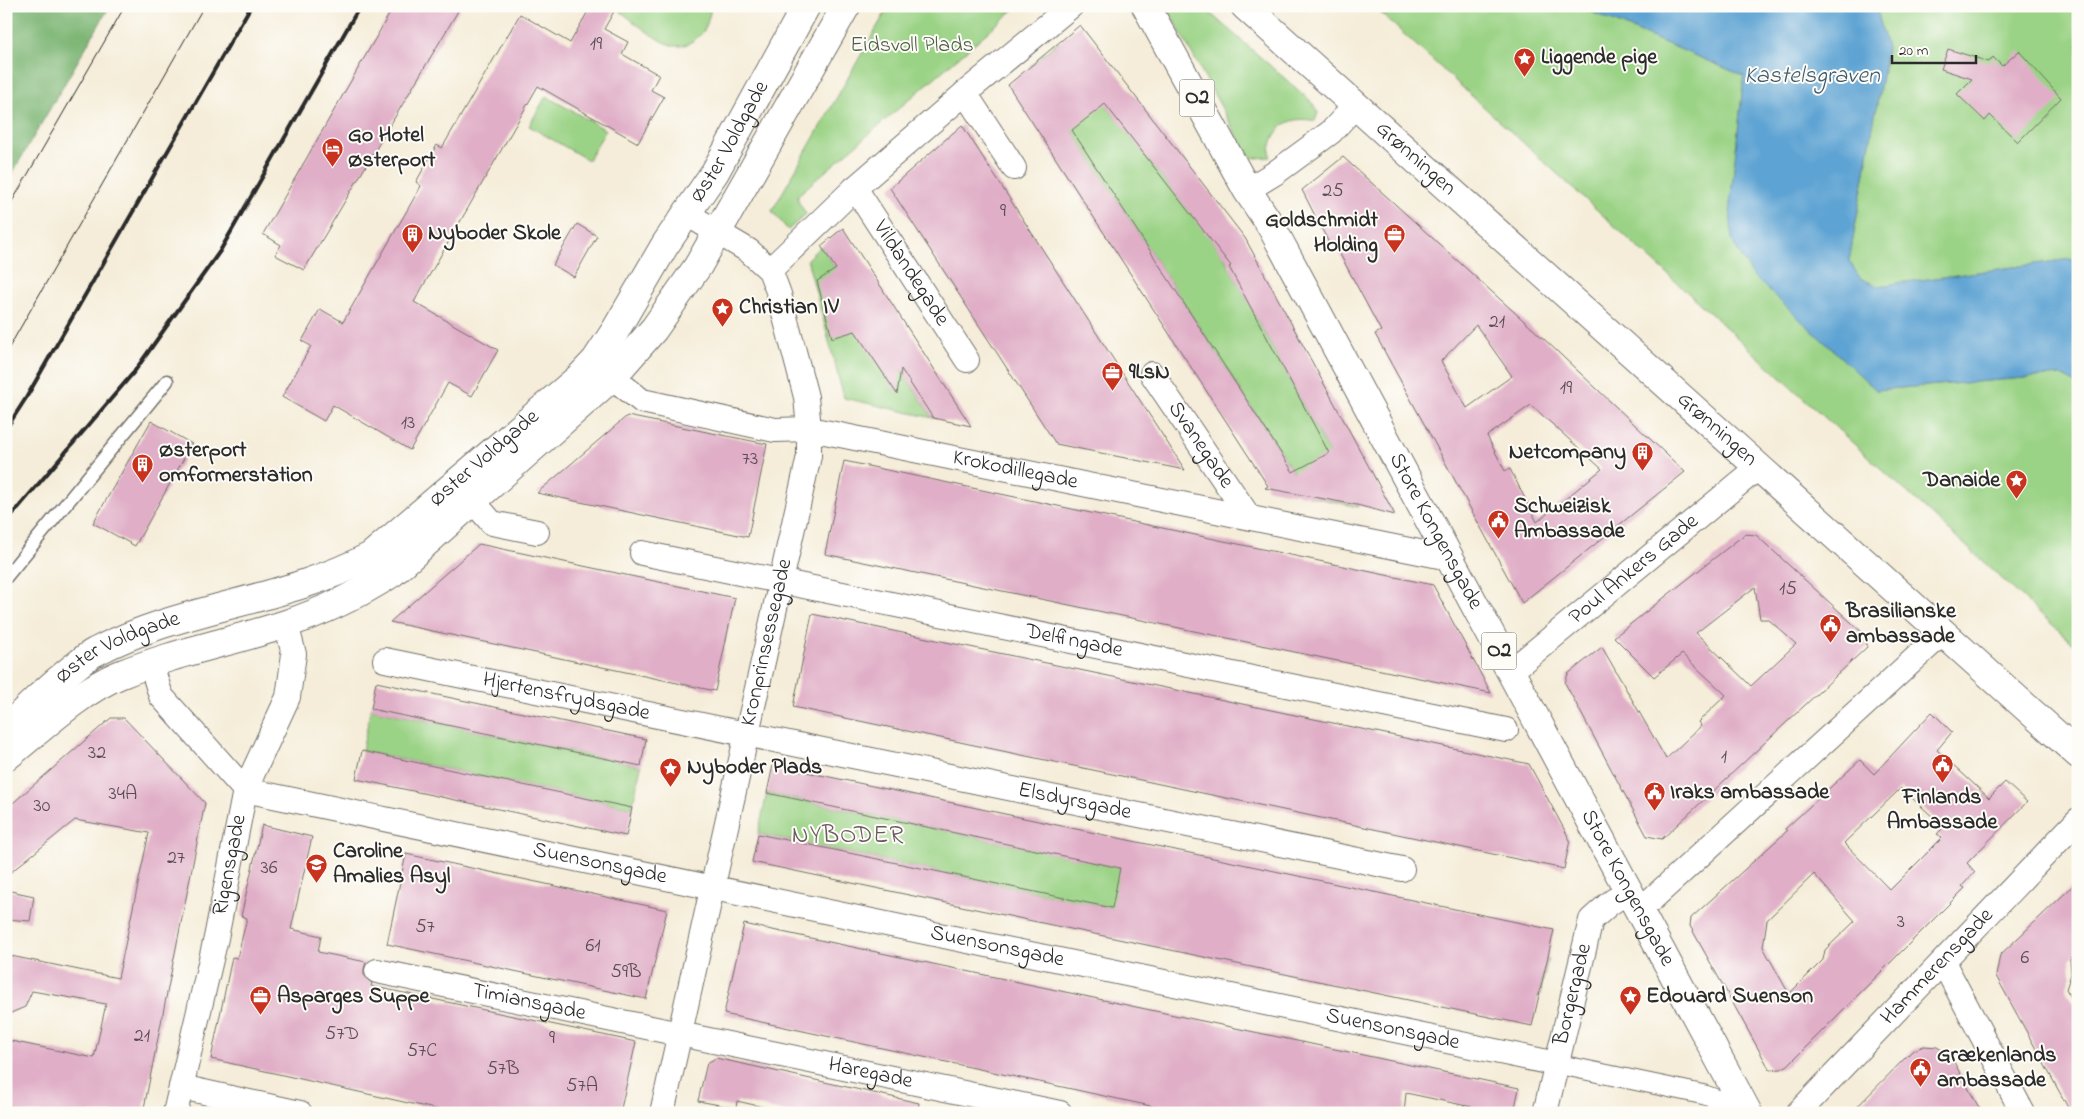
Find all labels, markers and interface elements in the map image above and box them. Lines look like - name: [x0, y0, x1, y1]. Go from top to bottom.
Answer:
- house number: 19: [590, 30, 602, 59]
- park label: Eidsvoll Plads: [850, 30, 974, 62]
- scale bar: [1892, 32, 1975, 64]
- text: 20 m: [1899, 40, 1929, 62]
- place label: Liggende pige: [1541, 42, 1658, 75]
- place icon: Liggende pige: [1513, 46, 1537, 77]
- water label: Kastelsgraven: [1744, 59, 1881, 94]
- street label: Øster Voldgade: [682, 75, 778, 210]
- road number: O2: [1180, 80, 1214, 116]
- street label: Grønningen: [1368, 114, 1463, 204]
- place label: Go Hotel Østerport: [348, 120, 436, 177]
- hotel icon: Go Hotel Østerport: [320, 137, 344, 168]
- house number: 25: [1322, 177, 1344, 206]
- house number: 9: [1000, 197, 1006, 226]
- place label: Goldschmidt Holding: [1265, 205, 1379, 263]
- street label: Vildandegade: [864, 213, 957, 333]
- place label: Nyboder Skole: [428, 218, 562, 251]
- building icon: Nyboder Skole: [400, 222, 424, 253]
- office icon: Goldschmidt Holding: [1382, 222, 1406, 253]
- place label: Christian IV: [739, 292, 839, 324]
- place icon: Christian IV: [711, 296, 735, 327]
- house number: 21: [1489, 308, 1505, 337]
- place label: 9LsN: [1128, 357, 1170, 389]
- office icon: 9LsN: [1101, 361, 1125, 392]
- house number: 19: [1560, 374, 1572, 403]
- street label: Grønningen: [1669, 385, 1764, 475]
- street label: Svanegade: [1159, 395, 1241, 495]
- street label: Øster Voldgade: [422, 402, 547, 515]
- house number: 13: [401, 409, 415, 438]
- place label: Østerport omformerstation: [159, 435, 313, 492]
- place label: Netcompany: [1509, 437, 1626, 470]
- building icon: Netcompany: [1630, 441, 1654, 472]
- street label: Krokodillegade: [950, 442, 1081, 499]
- house number: 73: [742, 445, 758, 474]
- street label: Store Kongensgade: [1380, 447, 1491, 616]
- building icon: Østerport omformerstation: [131, 452, 155, 483]
- place label: Danaide: [1922, 465, 2001, 497]
- place icon: Danaide: [2004, 469, 2028, 500]
- place label: Schweizisk Ambassade: [1514, 491, 1626, 548]
- street label: Poul Ankers Gade: [1562, 506, 1706, 633]
- public building icon: Schweizisk Ambassade: [1486, 508, 1510, 539]
- street label: Kronprinsessegade: [733, 556, 802, 729]
- house number: 15: [1779, 575, 1797, 604]
- place label: Brasilianske ambassade: [1845, 596, 1957, 653]
- street label: Øster Voldgade: [48, 604, 184, 692]
- public building icon: Brasilianske ambassade: [1818, 613, 1842, 644]
- street label: Delfingade: [1021, 616, 1126, 667]
- road number: O2: [1482, 632, 1516, 669]
- street label: Hjertensfrydsgade: [480, 664, 653, 730]
- house number: 32: [88, 739, 106, 768]
- house number: 1: [1721, 743, 1727, 772]
- place label: Nyboder Plads: [687, 752, 822, 785]
- public building icon: Finlands Ambassade: [1930, 753, 1954, 784]
- place icon: Nyboder Plads: [659, 756, 683, 787]
- street label: Elsdyrsgade: [1015, 774, 1134, 829]
- place label: Iraks ambassade: [1670, 777, 1830, 809]
- house number: 34A: [109, 780, 137, 809]
- public building icon: Iraks ambassade: [1642, 781, 1666, 812]
- place label: Finlands Ambassade: [1887, 782, 1998, 839]
- house number: 30: [34, 792, 51, 821]
- street label: Store Kongensgade: [1572, 804, 1682, 973]
- street label: Rigensgade: [205, 812, 256, 918]
- district label: NYBODER: [792, 818, 904, 854]
- street label: Suensonsgade: [530, 835, 670, 894]
- place label: Caroline Amalies Asyl: [333, 836, 451, 894]
- house number: 27: [167, 844, 185, 873]
- school or university icon: Caroline Amalies Asyl: [305, 853, 329, 884]
- house number: 36: [260, 854, 278, 883]
- street label: Hammerensgade: [1874, 901, 2002, 1033]
- house number: 3: [1897, 908, 1905, 937]
- house number: 57: [415, 913, 435, 942]
- street label: Suensonsgade: [927, 918, 1067, 977]
- house number: 61: [585, 932, 601, 961]
- street label: Borgergade: [1545, 940, 1601, 1049]
- house number: 6: [2021, 944, 2030, 973]
- house number: 59B: [611, 958, 641, 987]
- street label: Timiansgade: [469, 975, 589, 1030]
- place label: Asparges Suppe: [277, 981, 430, 1014]
- place label: Edouard Suenson: [1646, 981, 1813, 1013]
- office icon: Asparges Suppe: [249, 985, 273, 1016]
- place icon: Edouard Suenson: [1618, 985, 1642, 1016]
- street label: Suensonsgade: [1323, 1000, 1463, 1059]
- house number: 57D: [325, 1020, 359, 1049]
- house number: 21: [134, 1022, 150, 1051]
- house number: 9: [549, 1024, 555, 1053]
- house number: 57C: [407, 1037, 437, 1066]
- place label: Grækenlands ambassade: [1937, 1040, 2056, 1097]
- street label: Haregade: [825, 1049, 916, 1098]
- house number: 57B: [486, 1055, 520, 1084]
- public building icon: Grækenlands ambassade: [1909, 1057, 1933, 1088]
- house number: 57A: [566, 1072, 598, 1101]

